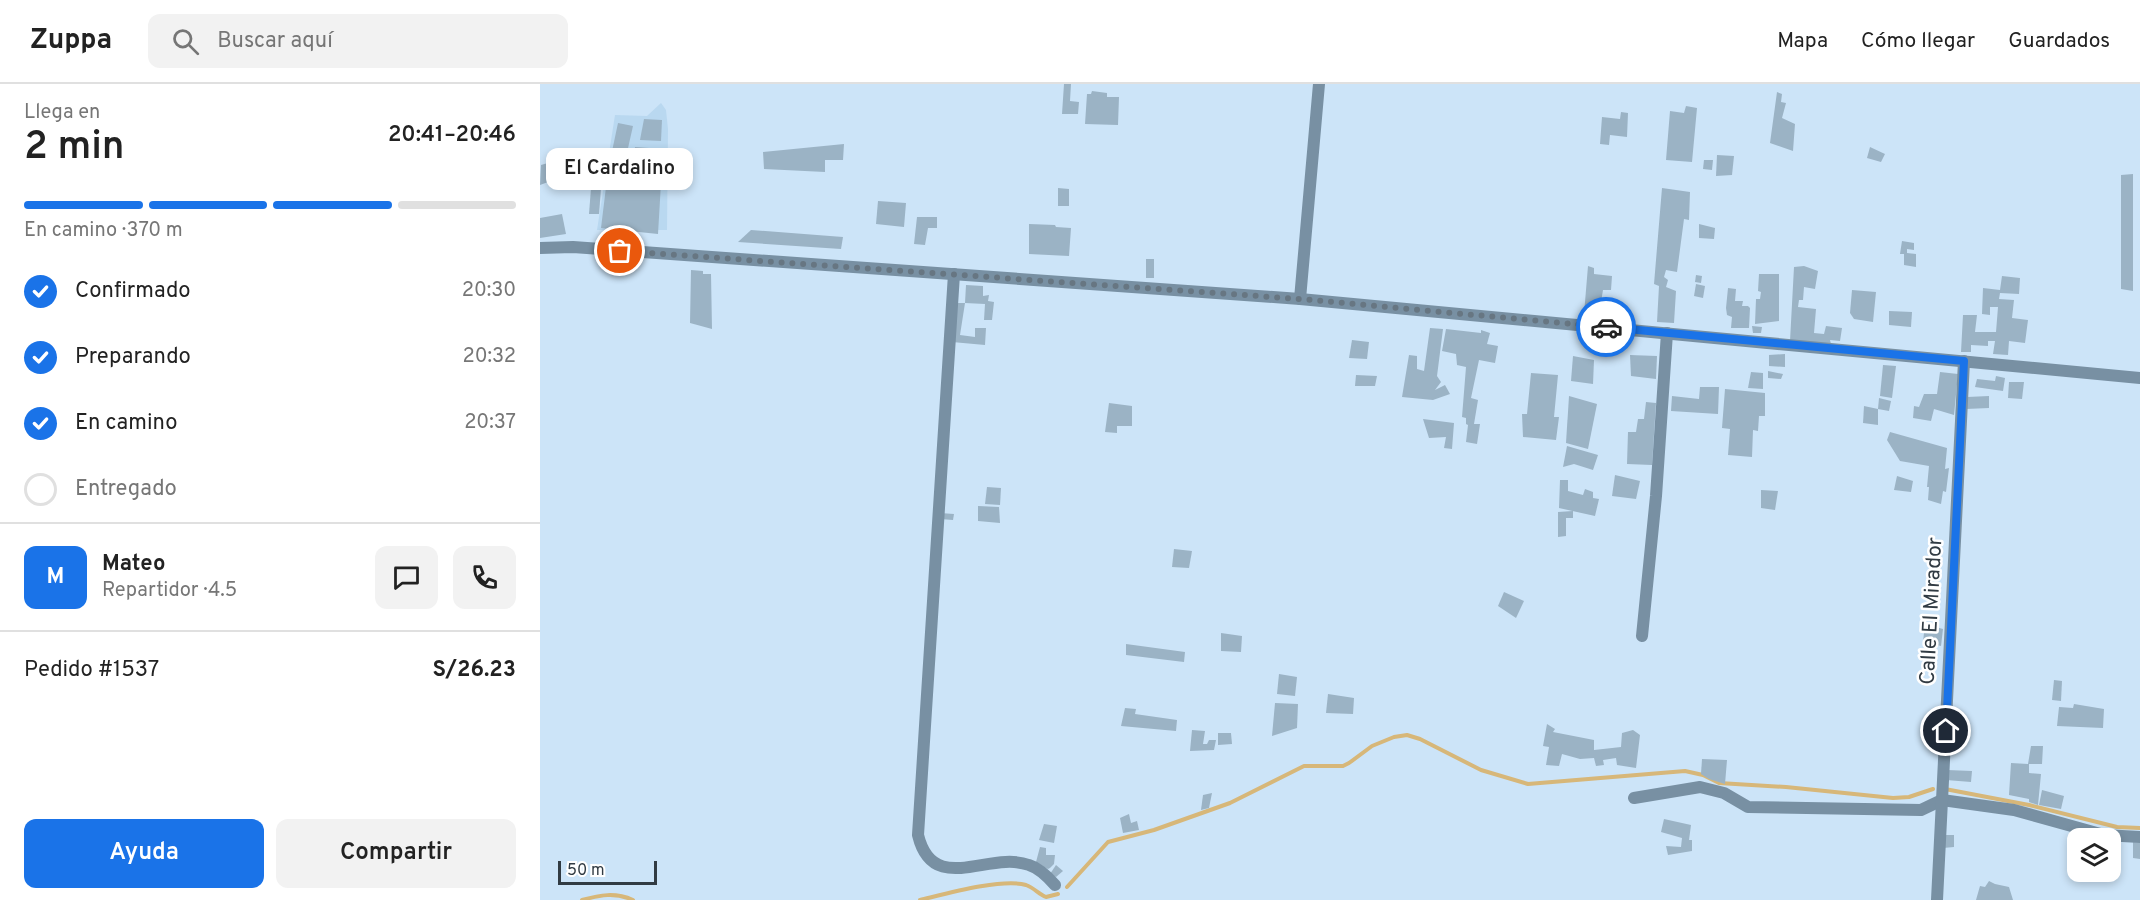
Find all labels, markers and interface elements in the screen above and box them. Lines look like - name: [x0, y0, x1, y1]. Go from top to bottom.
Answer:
- search box: [148, 14, 568, 68]
- text: Zuppa: [30, 23, 112, 59]
- icon: search: [169, 25, 202, 58]
- text: Buscar aquí: [217, 28, 333, 55]
- text: Mapa: [1777, 28, 1828, 55]
- text: Cómo llegar: [1861, 28, 1975, 55]
- text: Guardados: [2008, 28, 2110, 55]
- text: Llega en: [24, 100, 100, 126]
- text: 20:41–20:46: [388, 122, 516, 149]
- text: 2 min: [24, 124, 125, 173]
- callout: El Cardalino: [547, 149, 694, 191]
- text: El Cardalino: [564, 156, 675, 182]
- text: En camino · 370 m: [24, 218, 183, 244]
- pin: [594, 225, 645, 276]
- icon: bag: [603, 234, 636, 267]
- icon: check: [24, 275, 57, 308]
- text: Confirmado: [75, 278, 191, 305]
- text: 20:30: [462, 278, 516, 304]
- courier: [1576, 297, 1636, 357]
- icon: car: [1590, 311, 1623, 344]
- icon: check: [24, 341, 57, 374]
- text: Preparando: [75, 344, 191, 371]
- text: 20:32: [463, 344, 516, 370]
- icon: check: [24, 407, 57, 440]
- text: En camino: [75, 410, 177, 437]
- text: 20:37: [464, 410, 516, 436]
- text: Entregado: [75, 476, 177, 503]
- street label: Calle El Mirador: [1915, 536, 1949, 686]
- button: chat: [375, 546, 438, 609]
- button: phone: [453, 546, 516, 609]
- text: Mateo: [102, 551, 165, 578]
- text: M: [47, 564, 64, 591]
- text: Repartidor · 4.5: [102, 578, 237, 604]
- text: Pedido #1537: [24, 657, 159, 684]
- text: S/26.23: [432, 657, 516, 684]
- pin: [1920, 705, 1971, 756]
- icon: home: [1929, 714, 1962, 747]
- button: Ayuda: [24, 819, 264, 888]
- button: Compartir: [276, 819, 516, 888]
- map controls: [2067, 828, 2121, 882]
- button: layers: [2067, 828, 2121, 882]
- scale bar: [558, 858, 657, 886]
- text: 50 m: [567, 861, 605, 881]

